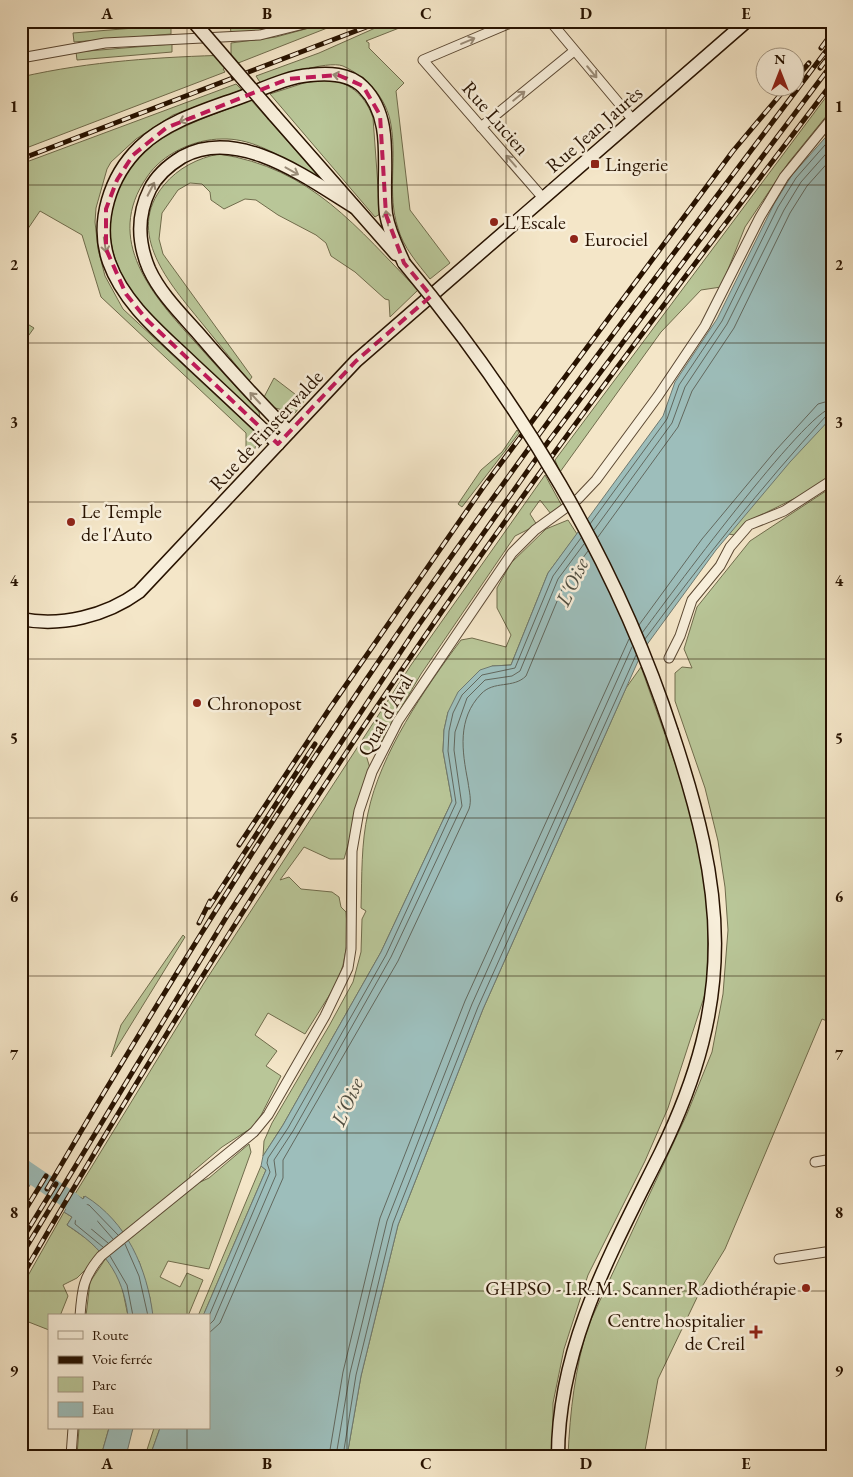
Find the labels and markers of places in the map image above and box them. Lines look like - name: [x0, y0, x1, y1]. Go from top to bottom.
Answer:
- place label: Lingerie: [605, 151, 668, 177]
- marker: Lingerie: [589, 158, 601, 170]
- place label: L'Escale: [504, 209, 566, 235]
- marker: L'Escale: [488, 216, 500, 228]
- place label: Eurociel: [584, 226, 648, 252]
- marker: Eurociel: [568, 233, 580, 245]
- place label: Le Temple de l'Auto: [81, 498, 162, 547]
- marker: Le Temple de l'Auto: [65, 516, 77, 528]
- place label: Chronopost: [207, 690, 302, 716]
- marker: Chronopost: [191, 697, 203, 709]
- place label: GHPSO - I.R.M. Scanner Radiothérapie: [485, 1275, 796, 1301]
- marker: GHPSO - I.R.M. Scanner Radiothérapie: [800, 1282, 812, 1294]
- place label: Centre hospitalier de Creil: [607, 1307, 745, 1356]
- marker: Centre hospitalier de Creil: [749, 1325, 763, 1339]

